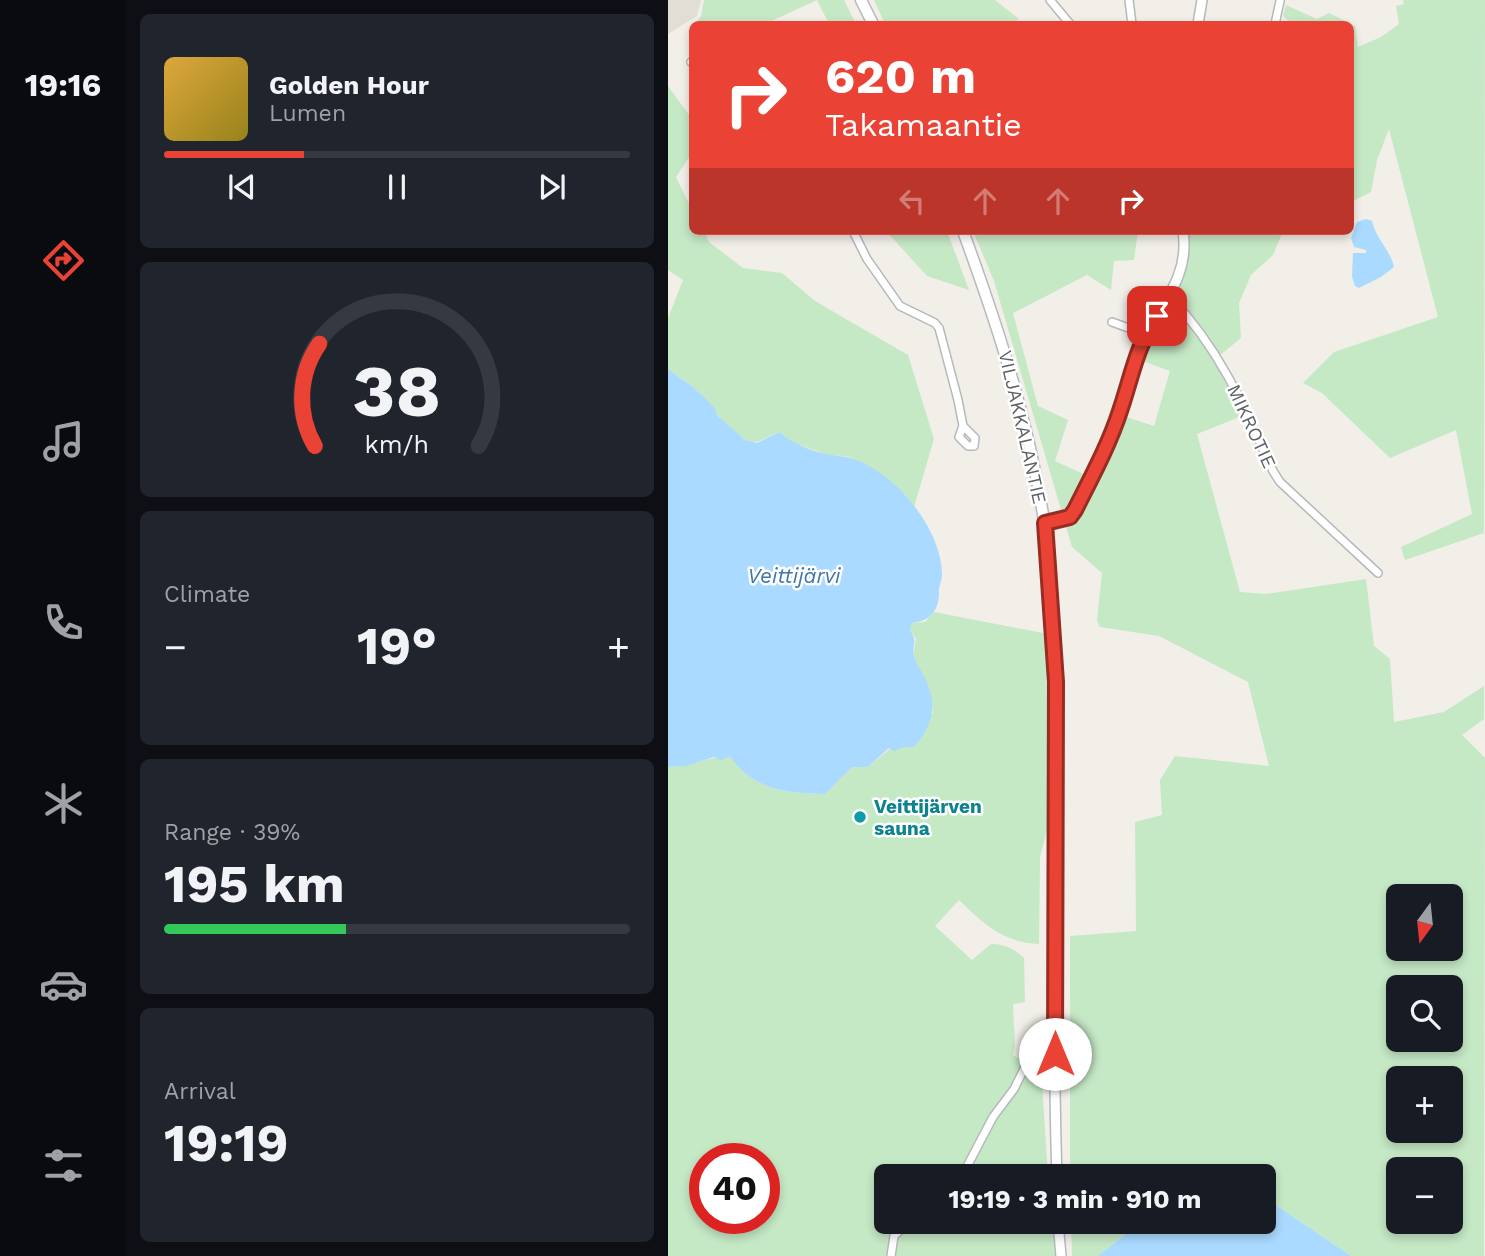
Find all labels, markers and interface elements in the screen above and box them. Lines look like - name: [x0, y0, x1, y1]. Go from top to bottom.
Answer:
- text: 620 m: [825, 47, 976, 105]
- icon: right: [710, 49, 801, 140]
- text: 19:16: [25, 66, 101, 104]
- text: Golden Hour: [269, 70, 429, 100]
- text: Lumen: [269, 100, 346, 127]
- text: Takamaantie: [825, 106, 1022, 144]
- icon: previous: [223, 168, 261, 206]
- icon: pause: [378, 168, 416, 206]
- icon: next: [533, 168, 571, 206]
- icon: left: [893, 182, 931, 220]
- icon: ahead: [966, 182, 1004, 220]
- icon: ahead: [1039, 182, 1077, 220]
- icon: right: [1112, 182, 1150, 220]
- icon: directions: [39, 236, 88, 285]
- pin: [1127, 286, 1187, 346]
- icon: arrive: [1138, 297, 1176, 335]
- text: 38: [353, 348, 441, 434]
- street label: VILJAKKALANTIE: [994, 348, 1051, 506]
- street label: MIKROTIE: [1222, 381, 1281, 472]
- icon: music: [39, 417, 88, 466]
- text: km/h: [365, 429, 429, 458]
- water label: Veittijärvi: [748, 563, 841, 588]
- text: Climate: [164, 581, 250, 608]
- icon: phone: [39, 598, 88, 647]
- text: 19°: [357, 616, 437, 677]
- text: −: [164, 625, 187, 669]
- text: +: [607, 625, 630, 669]
- icon: climate: [39, 779, 88, 828]
- place label: Veittijärven sauna: [874, 795, 982, 840]
- marker: Veittijärven sauna: [852, 809, 868, 825]
- text: Range · 39%: [164, 819, 300, 846]
- text: 195 km: [164, 854, 345, 915]
- north arrow: [1386, 884, 1462, 961]
- map controls: [1386, 884, 1463, 1234]
- icon: car: [39, 960, 88, 1009]
- button: search: [1386, 975, 1463, 1052]
- position arrow: [1018, 1017, 1092, 1091]
- button: +: [1386, 1066, 1463, 1143]
- text: Arrival: [164, 1078, 236, 1105]
- text: 19:19: [164, 1113, 289, 1174]
- icon: filters: [39, 1141, 88, 1190]
- speed limit sign: 40: [689, 1143, 780, 1234]
- button: −: [1386, 1157, 1463, 1234]
- text: 19:19 · 3 min · 910 m: [948, 1184, 1202, 1214]

